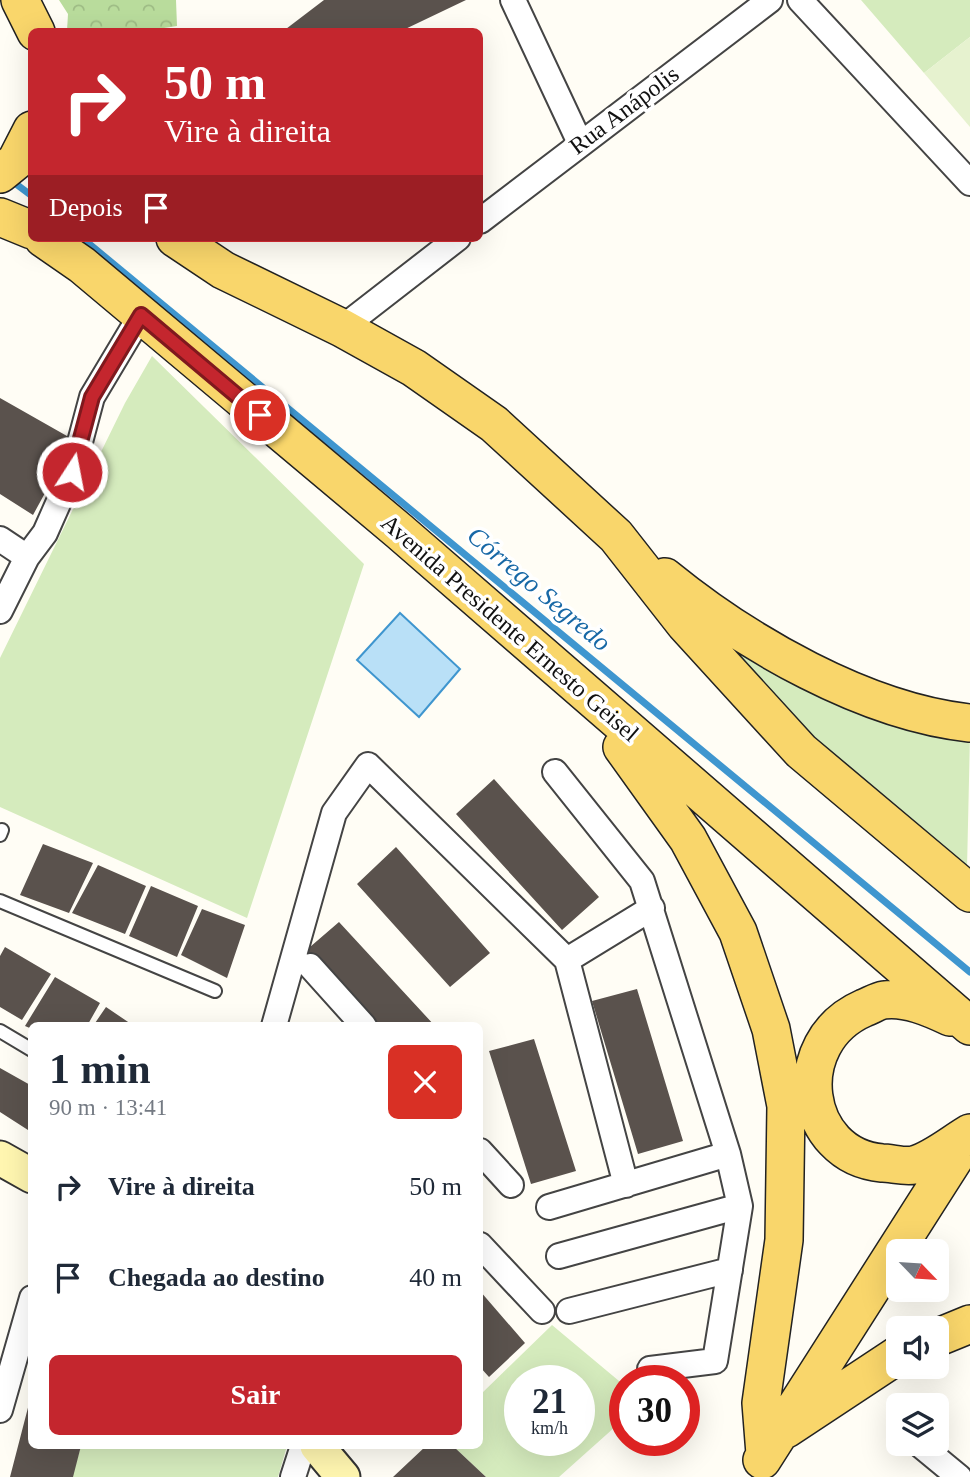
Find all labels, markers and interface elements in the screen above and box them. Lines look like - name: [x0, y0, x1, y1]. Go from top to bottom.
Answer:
- text: 50 m: [164, 55, 266, 110]
- icon: right: [49, 56, 140, 147]
- street label: Rua Anápolis: [564, 60, 684, 160]
- text: Vire à direita: [164, 113, 331, 149]
- icon: arrive: [137, 189, 175, 227]
- text: Depois: [49, 193, 123, 222]
- pin: [230, 385, 290, 445]
- icon: arrive: [241, 396, 279, 434]
- position arrow: [35, 435, 109, 509]
- street label: Avenida Presidente Ernesto Geisel: [376, 509, 644, 747]
- water label: Córrego Segredo: [462, 521, 616, 657]
- button: close: [388, 1045, 462, 1119]
- text: 1 min: [49, 1046, 151, 1092]
- text: 90 m · 13:41: [49, 1095, 167, 1120]
- icon: right: [49, 1168, 87, 1206]
- text: Vire à direita: [108, 1172, 255, 1201]
- text: 50 m: [409, 1172, 462, 1201]
- north arrow: [886, 1239, 948, 1302]
- map controls: [886, 1239, 949, 1456]
- icon: arrive: [49, 1259, 87, 1297]
- text: Chegada ao destino: [108, 1263, 325, 1292]
- text: 40 m: [409, 1263, 462, 1292]
- button: sound: [886, 1316, 949, 1379]
- button: Sair: [49, 1355, 462, 1435]
- speed limit sign: 30: [609, 1365, 700, 1456]
- text: 21: [532, 1382, 567, 1421]
- button: layers: [886, 1393, 949, 1456]
- text: km/h: [531, 1418, 568, 1438]

